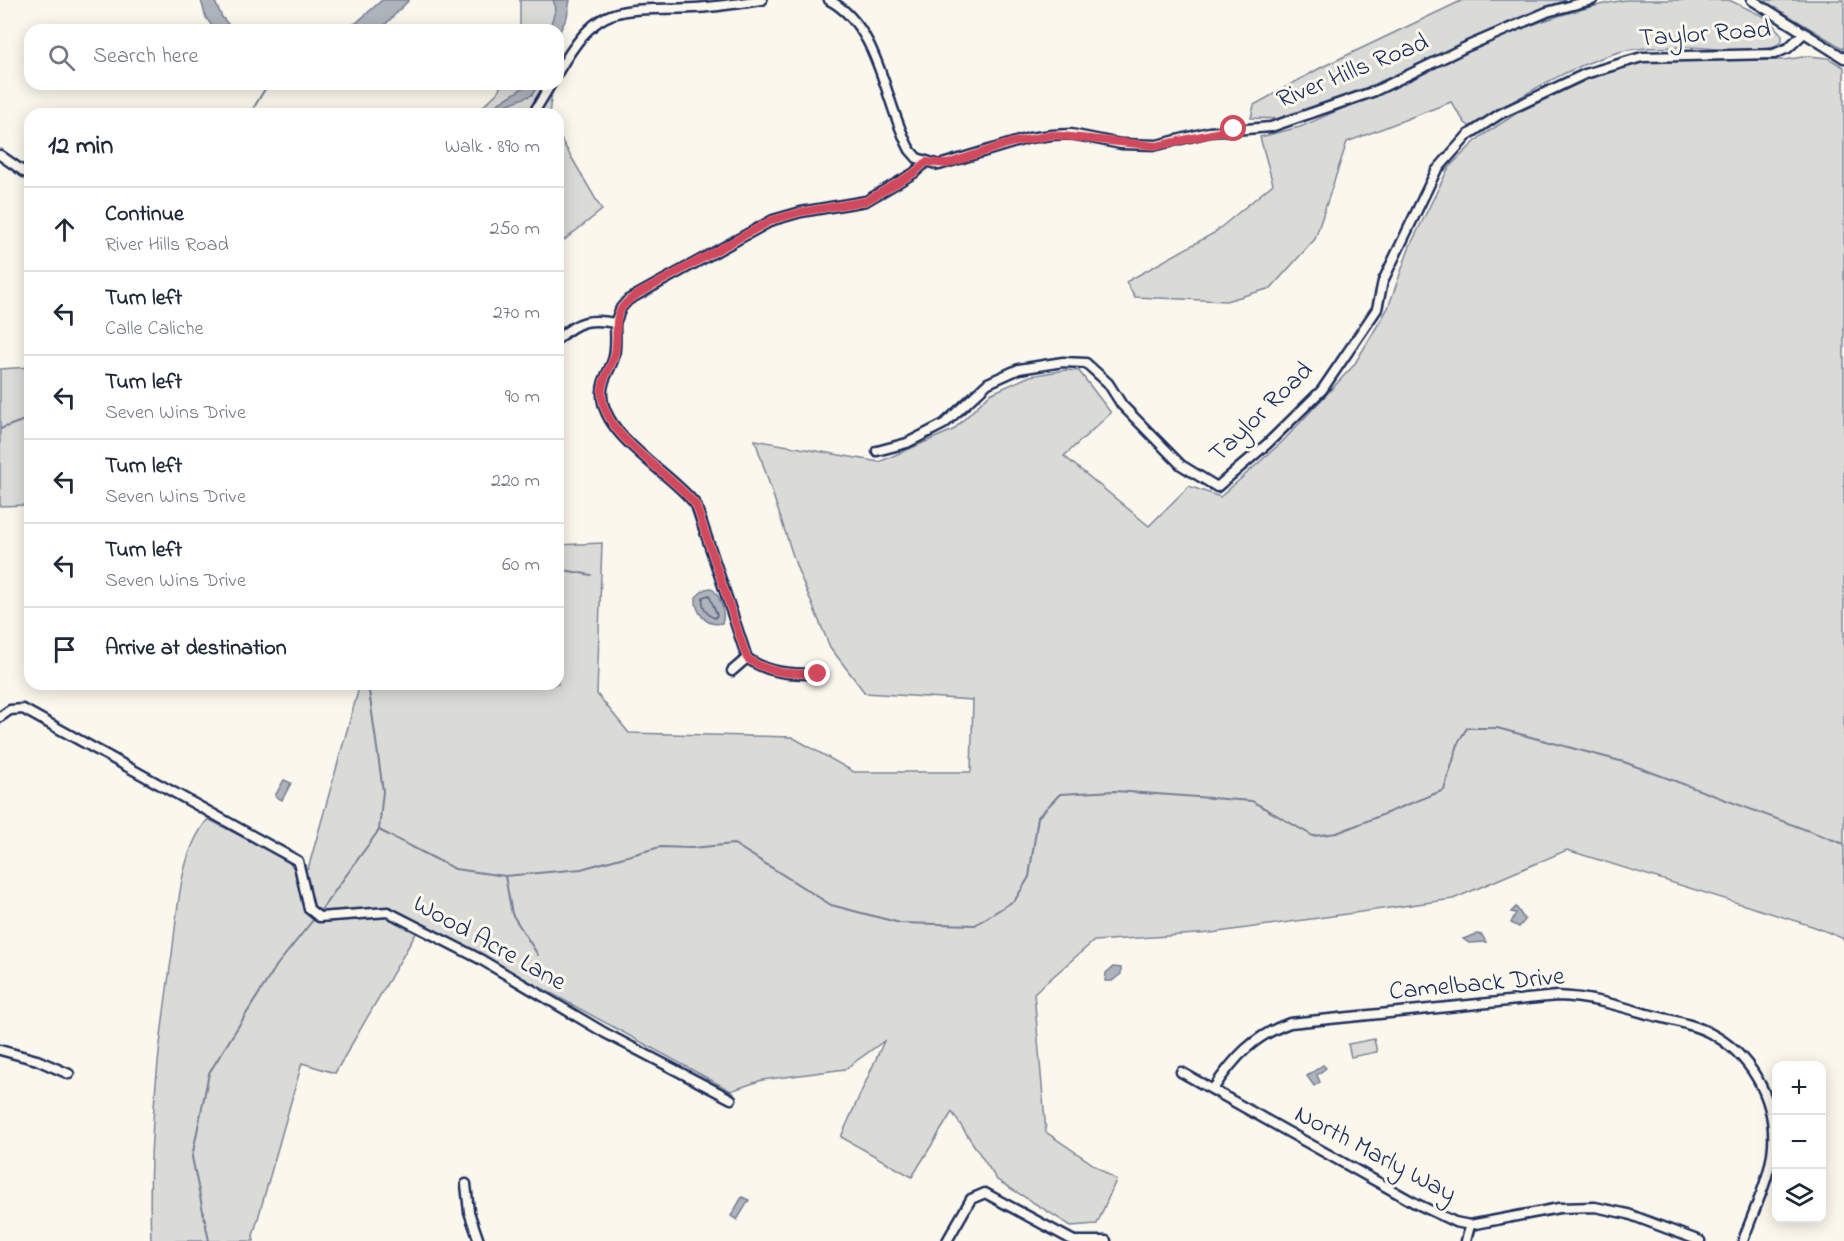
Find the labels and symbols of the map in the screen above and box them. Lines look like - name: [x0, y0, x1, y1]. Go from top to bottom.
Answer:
- street label: Taylor Road: [1638, 11, 1773, 59]
- street label: River Hills Road: [1271, 24, 1435, 120]
- route start: [1220, 115, 1246, 141]
- street label: Taylor Road: [1201, 353, 1323, 473]
- route end: [804, 660, 830, 686]
- street label: Wood Acre Lane: [405, 886, 573, 1002]
- street label: Camelback Drive: [1388, 958, 1567, 1012]
- street label: North Marly Way: [1287, 1096, 1463, 1214]

